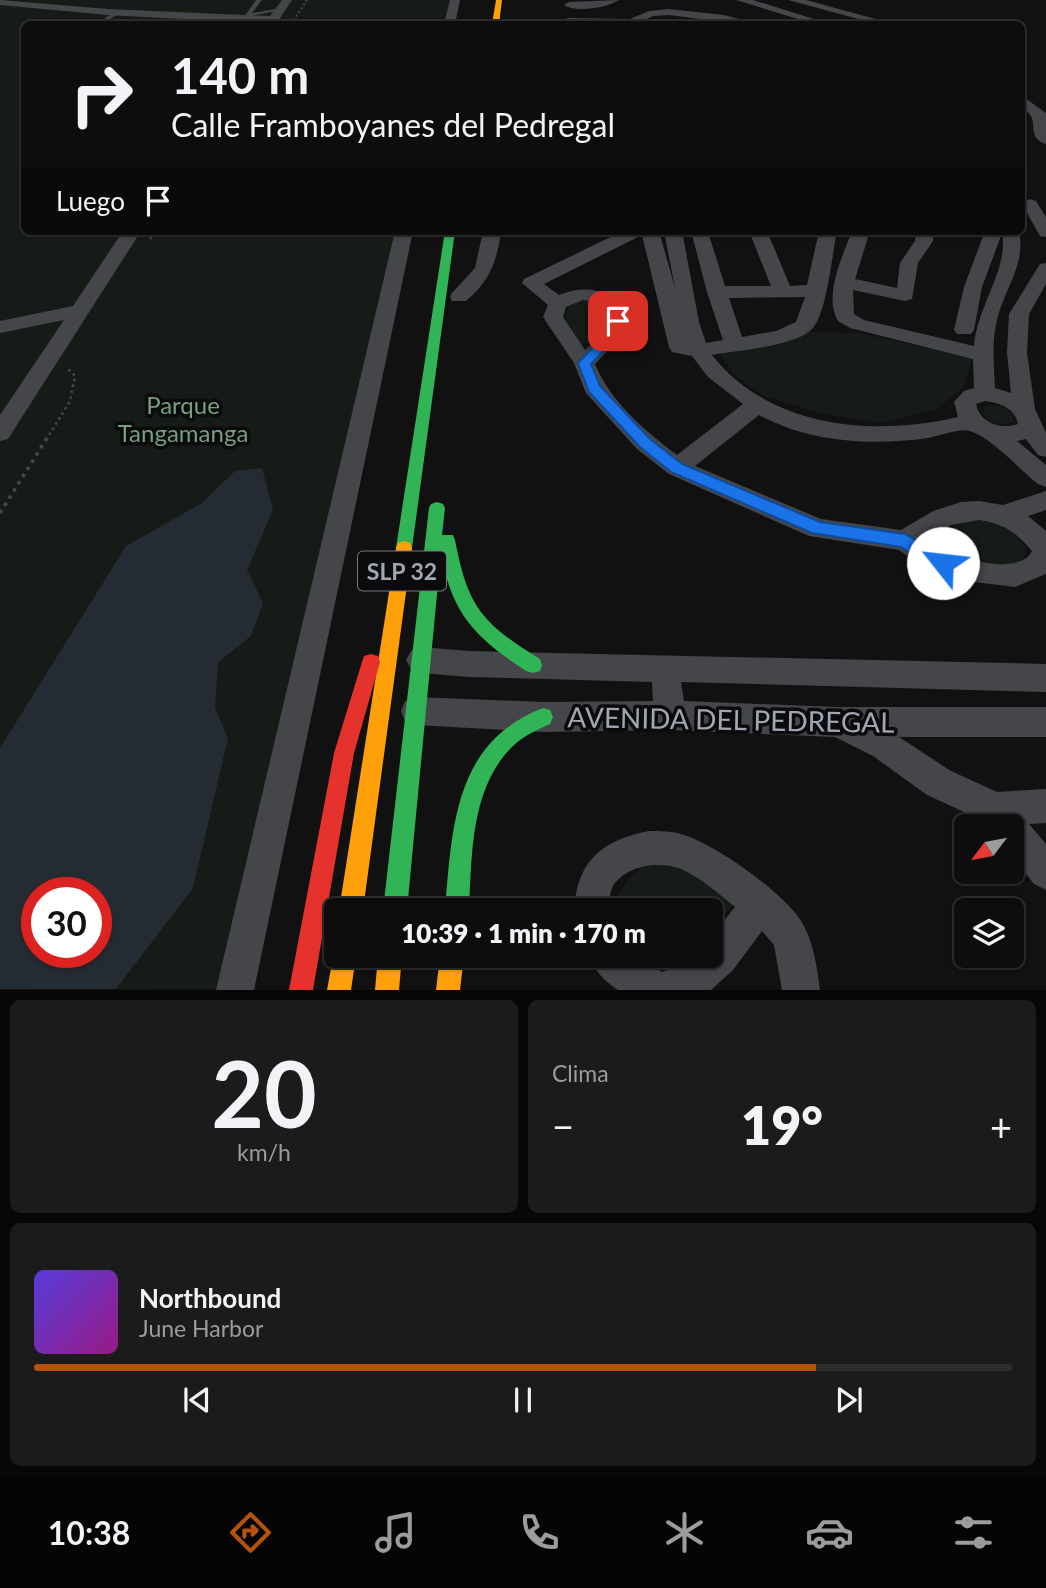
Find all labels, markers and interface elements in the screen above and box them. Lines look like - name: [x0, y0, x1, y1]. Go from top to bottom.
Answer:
- text: 140 m: [171, 46, 309, 104]
- icon: right: [56, 49, 147, 140]
- text: Calle Framboyanes del Pedregal: [171, 105, 615, 144]
- icon: arrive: [139, 182, 177, 220]
- text: Luego: [56, 185, 125, 217]
- pin: [588, 291, 648, 351]
- icon: arrive: [599, 302, 637, 340]
- park label: Parque Tangamanga: [118, 390, 248, 447]
- position arrow: [906, 526, 980, 600]
- road number: SLP 32: [358, 552, 446, 590]
- street label: AVENIDA DEL PEDREGAL: [567, 699, 895, 739]
- north arrow: [954, 814, 1024, 884]
- map controls: [954, 814, 1024, 968]
- speed limit sign: 30: [21, 877, 112, 968]
- button: layers: [954, 898, 1024, 968]
- text: 10:39 · 1 min · 170 m: [401, 917, 646, 949]
- text: 20: [211, 1038, 317, 1147]
- text: Clima: [552, 1059, 609, 1087]
- text: 19°: [741, 1094, 823, 1156]
- text: −: [552, 1103, 574, 1149]
- text: +: [990, 1103, 1012, 1149]
- text: km/h: [237, 1138, 291, 1166]
- text: Northbound: [139, 1282, 281, 1314]
- text: June Harbor: [139, 1314, 263, 1342]
- icon: previous: [178, 1381, 216, 1419]
- icon: pause: [504, 1381, 542, 1419]
- icon: next: [830, 1381, 868, 1419]
- icon: directions: [226, 1508, 275, 1557]
- icon: music: [371, 1508, 420, 1557]
- icon: phone: [515, 1508, 564, 1557]
- icon: climate: [660, 1508, 709, 1557]
- icon: car: [805, 1508, 854, 1557]
- icon: filters: [949, 1508, 998, 1557]
- text: 10:38: [48, 1513, 130, 1552]

